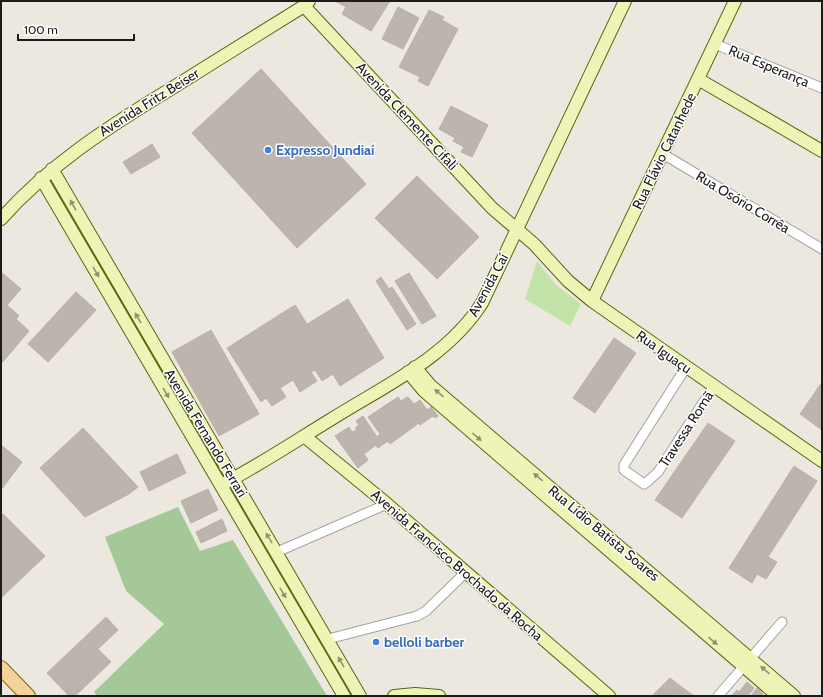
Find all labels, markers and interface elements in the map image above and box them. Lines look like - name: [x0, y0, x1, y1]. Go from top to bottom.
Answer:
- scale bar: [18, 16, 134, 42]
- text: 100 m: [24, 22, 58, 37]
- street label: Rua Esperança: [726, 41, 812, 91]
- street label: Avenida Clemente Cifali: [352, 58, 462, 174]
- street label: Avenida Fritz Beiser: [95, 64, 203, 140]
- street label: Rua Flávio Catanhede: [628, 90, 700, 212]
- place label: Expresso Jundiaí: [276, 141, 375, 159]
- marker: Expresso Jundiaí: [263, 145, 273, 155]
- street label: Rua Osório Corrêa: [693, 167, 794, 237]
- one-way arrow: [70, 199, 77, 211]
- street label: Avenida Caí: [464, 250, 512, 320]
- one-way arrow: [92, 266, 99, 278]
- one-way arrow: [134, 312, 141, 324]
- street label: Rua Iguaçu: [633, 326, 695, 378]
- street label: Avenida Fernando Ferrari: [161, 366, 251, 500]
- one-way arrow: [163, 387, 170, 399]
- street label: Travessa Romã: [655, 387, 717, 471]
- one-way arrow: [434, 388, 445, 397]
- one-way arrow: [472, 432, 481, 441]
- one-way arrow: [533, 473, 543, 482]
- street label: Rua Lídio Batista Soares: [545, 481, 664, 585]
- street label: Avenida Francisco Brochado da Rocha: [367, 485, 547, 645]
- one-way arrow: [265, 532, 272, 544]
- one-way arrow: [279, 587, 286, 599]
- place label: belloli barber: [384, 633, 464, 651]
- one-way arrow: [708, 636, 718, 645]
- marker: belloli barber: [371, 637, 381, 647]
- one-way arrow: [338, 656, 344, 668]
- one-way arrow: [760, 666, 770, 675]

